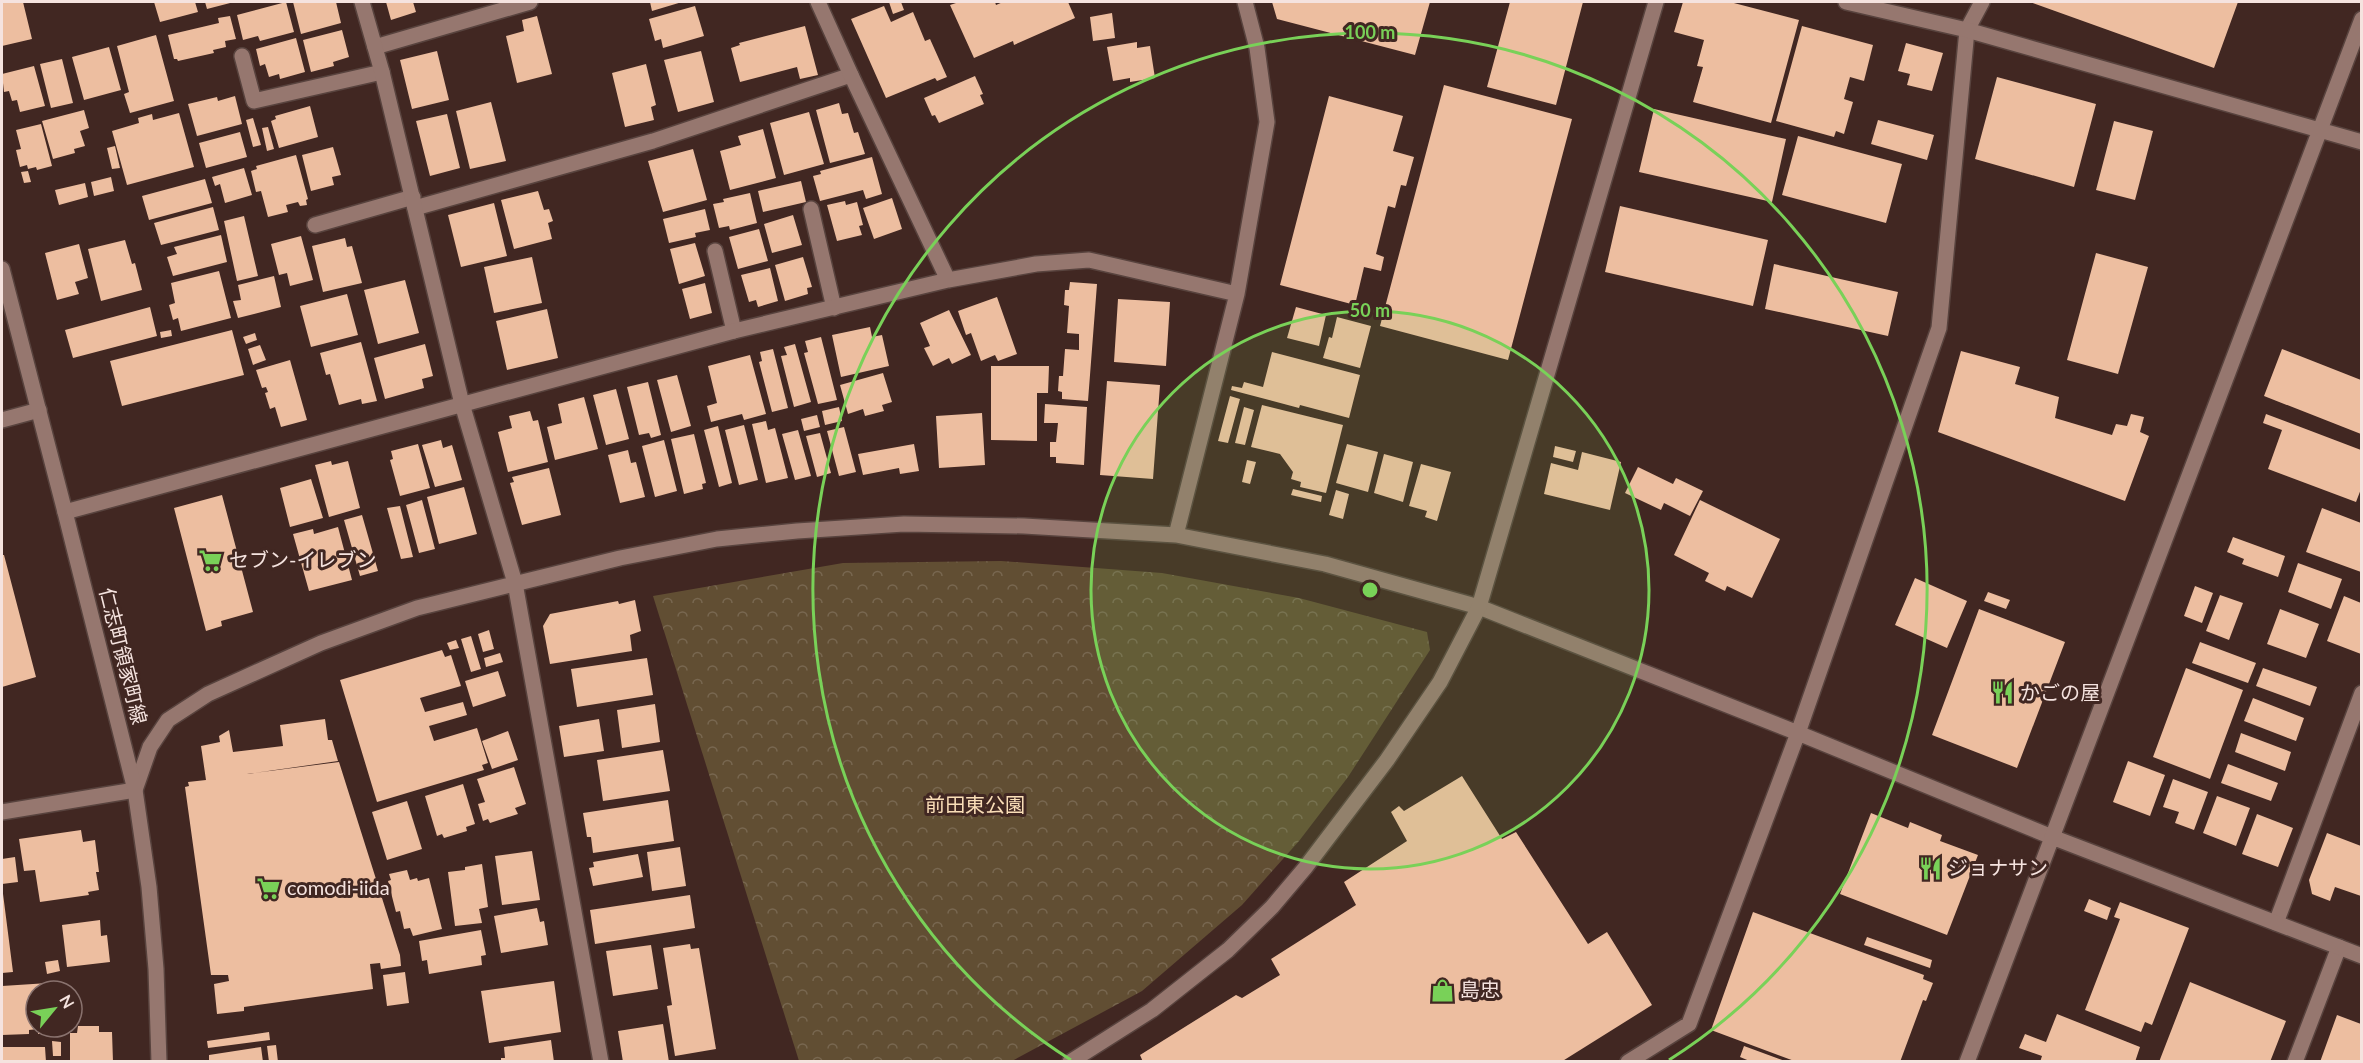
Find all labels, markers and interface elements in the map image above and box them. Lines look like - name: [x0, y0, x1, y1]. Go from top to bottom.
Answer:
- text: 100 m: [1345, 21, 1395, 43]
- text: 50 m: [1350, 299, 1390, 321]
- supermarket icon: セブン-イレブン: [198, 547, 224, 573]
- place label: セブン-イレブン: [229, 547, 376, 571]
- centre of rings: [1360, 580, 1380, 600]
- street label: 仁志町領家町線: [95, 585, 153, 727]
- restaurant icon: かごの屋: [1989, 680, 2015, 706]
- place label: かごの屋: [2020, 680, 2100, 704]
- park label: 前田東公園: [925, 792, 1025, 816]
- restaurant icon: ジョナサン: [1917, 855, 1943, 881]
- place label: ジョナサン: [1948, 855, 2048, 879]
- supermarket icon: comodi-iida: [256, 875, 282, 901]
- place label: comodi-iida: [287, 875, 390, 899]
- shop icon: 島忠: [1429, 977, 1455, 1003]
- place label: 島忠: [1460, 977, 1500, 1001]
- north arrow: [24, 979, 84, 1039]
- text: N: [56, 991, 79, 1011]

